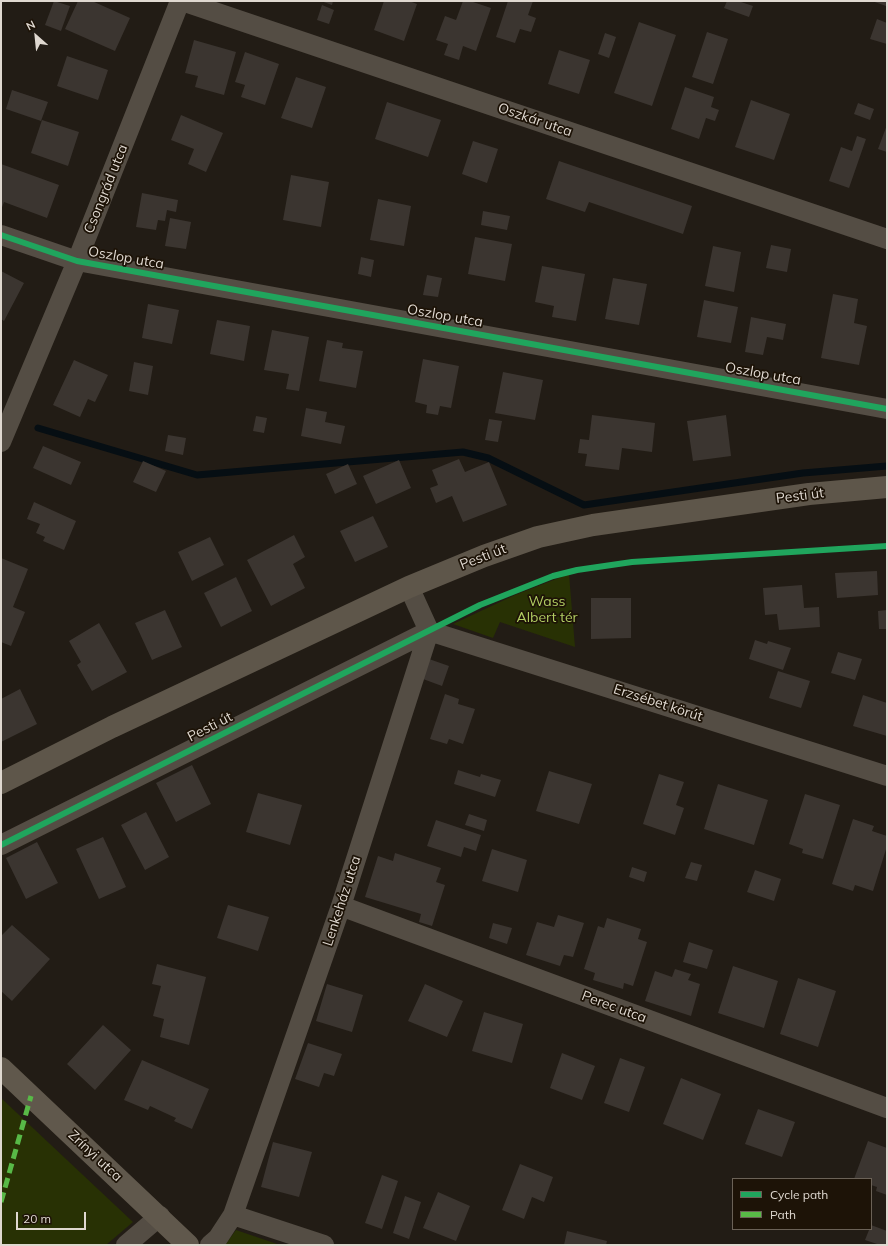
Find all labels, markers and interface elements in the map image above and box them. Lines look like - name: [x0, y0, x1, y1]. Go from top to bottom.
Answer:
- north arrow: [16, 16, 56, 56]
- text: N: [24, 17, 37, 33]
- street label: Oszkár utca: [496, 99, 574, 141]
- street label: Csongrád utca: [80, 142, 132, 236]
- street label: Oszlop utca: [87, 243, 165, 273]
- street label: Oszlop utca: [406, 301, 484, 331]
- street label: Oszlop utca: [724, 359, 802, 389]
- street label: Pesti út: [775, 485, 825, 507]
- street label: Pesti út: [458, 541, 508, 573]
- park label: Wass Albert tér: [516, 594, 578, 626]
- street label: Erzsébet körút: [611, 681, 705, 725]
- street label: Pesti út: [185, 709, 235, 745]
- street label: Lenkeház utca: [320, 854, 364, 948]
- street label: Perec utca: [579, 988, 649, 1026]
- street label: Zrínyi utca: [65, 1127, 125, 1185]
- legend: [732, 1178, 872, 1230]
- text: Cycle path: [770, 1187, 828, 1202]
- scale bar: [18, 1204, 88, 1230]
- text: Path: [770, 1207, 796, 1222]
- text: 20 m: [23, 1211, 51, 1226]

